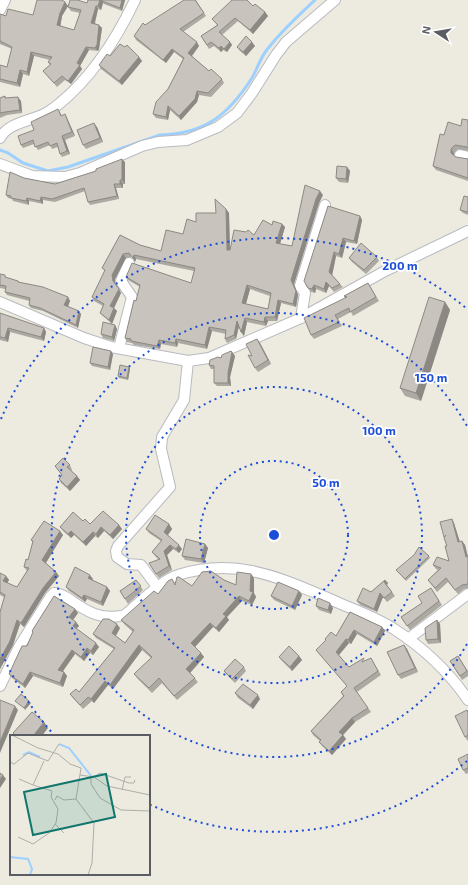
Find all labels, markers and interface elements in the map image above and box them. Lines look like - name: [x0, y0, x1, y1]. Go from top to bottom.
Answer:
- north arrow: [416, 12, 456, 52]
- text: N: [419, 25, 433, 35]
- text: 200 m: [382, 258, 418, 272]
- text: 150 m: [415, 370, 447, 384]
- text: 100 m: [362, 423, 396, 437]
- text: 50 m: [312, 475, 340, 489]
- centre of rings: [267, 528, 281, 542]
- inset map: [10, 735, 150, 875]

